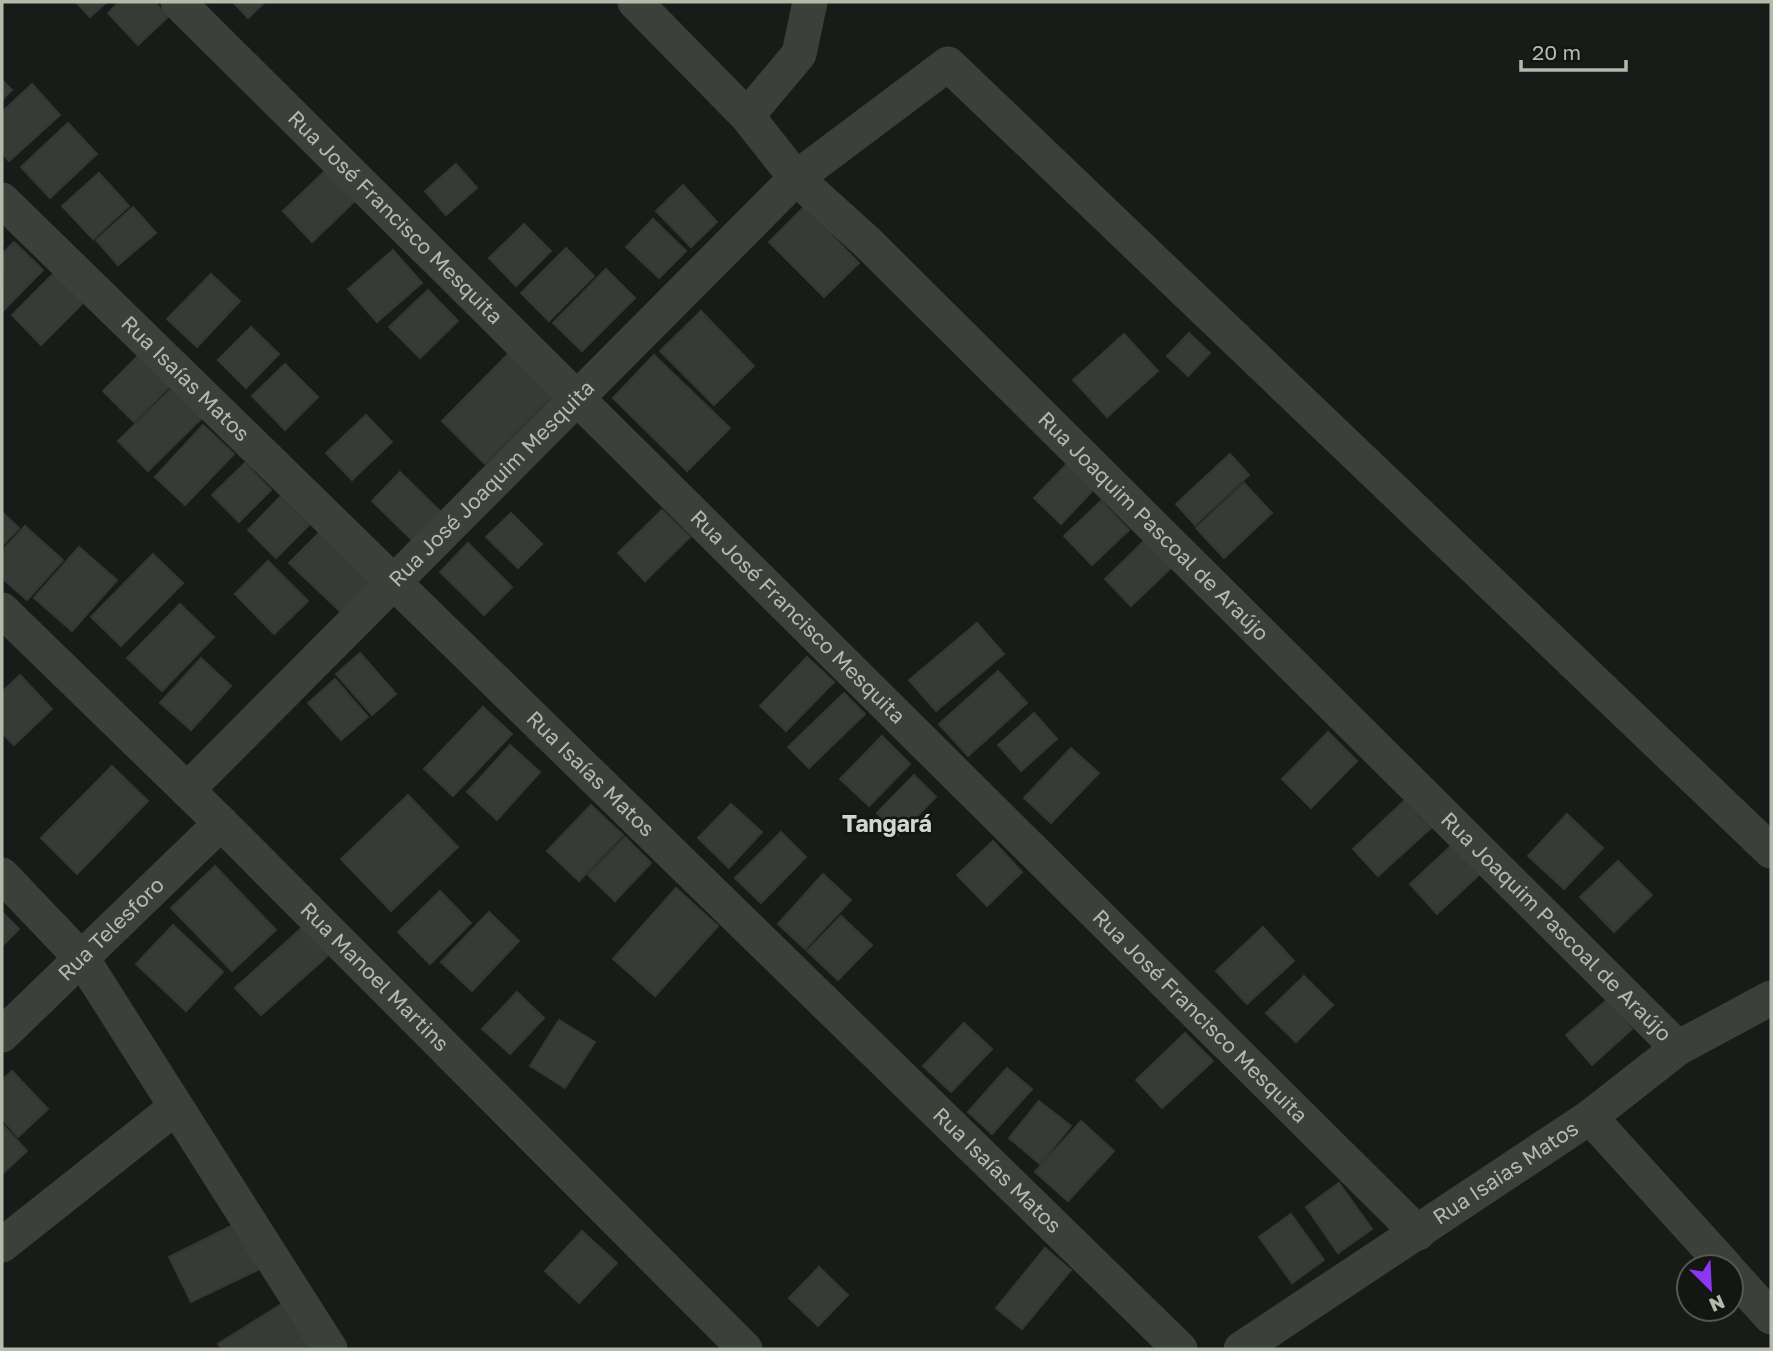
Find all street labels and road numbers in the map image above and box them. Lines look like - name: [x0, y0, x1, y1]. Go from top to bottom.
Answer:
- street label: Rua José Francisco Mesquita: [283, 105, 509, 329]
- street label: Rua Isaías Matos: [116, 310, 256, 446]
- street label: Rua José Joaquim Mesquita: [383, 374, 599, 592]
- street label: Rua Joaquim Pascoal de Araújo: [1033, 406, 1275, 646]
- street label: Rua José Francisco Mesquita: [685, 504, 911, 729]
- street label: Rua Isaías Matos: [522, 705, 661, 842]
- street label: Rua Joaquim Pascoal de Araújo: [1436, 806, 1678, 1046]
- street label: Rua Telesforo: [52, 871, 169, 986]
- street label: Rua Manoel Martins: [295, 896, 455, 1056]
- street label: Rua José Francisco Mesquita: [1088, 904, 1314, 1128]
- street label: Rua Isaías Matos: [928, 1101, 1067, 1238]
- street label: Rua Isaias Matos: [1428, 1114, 1583, 1230]

